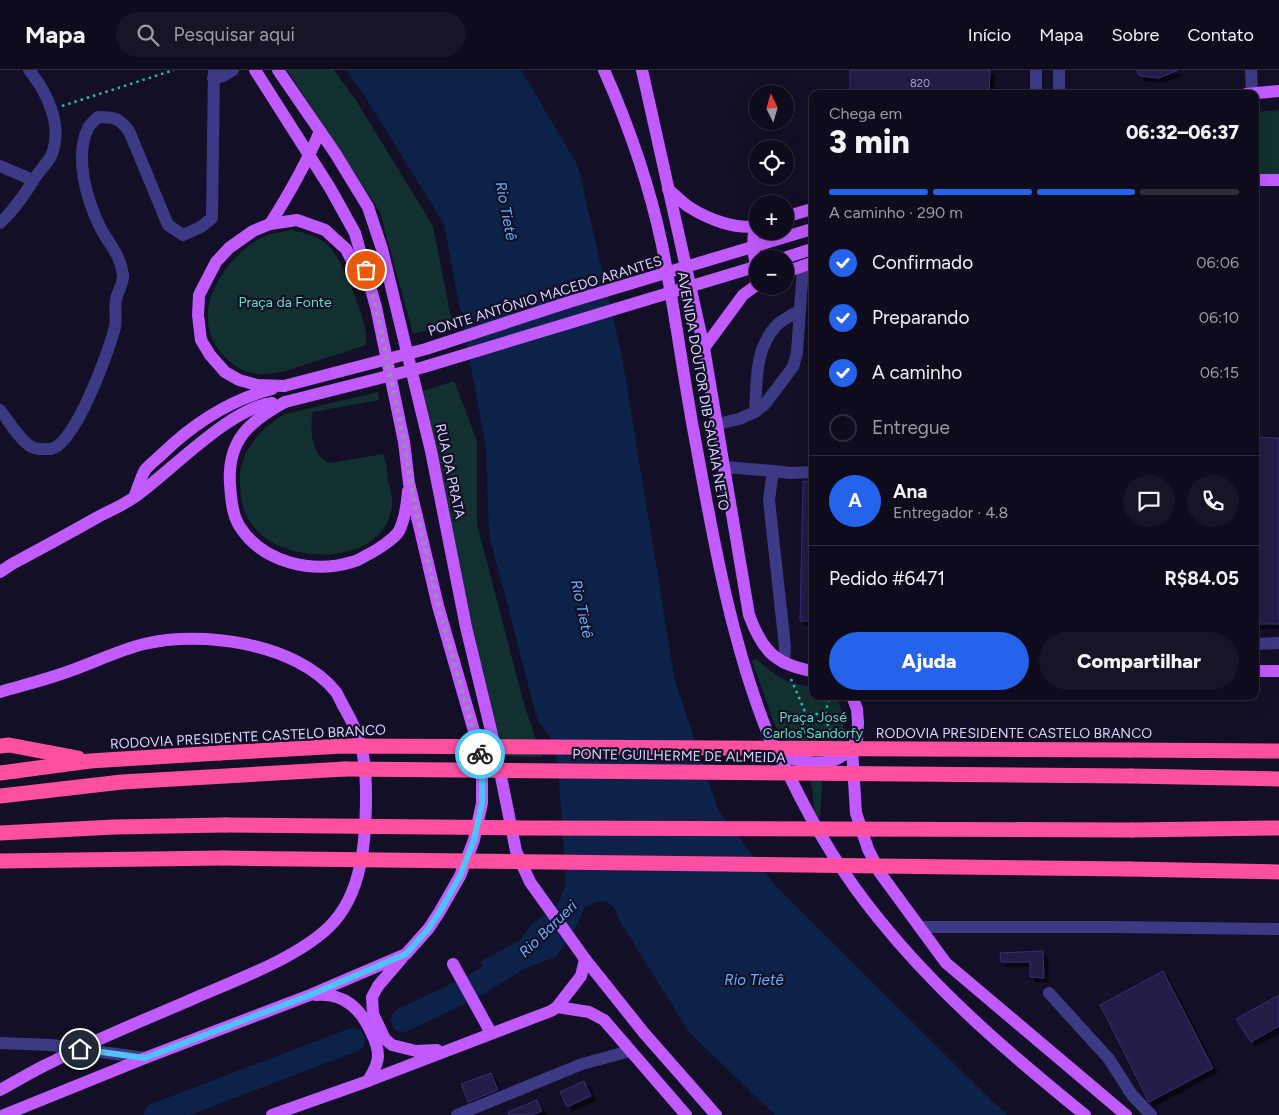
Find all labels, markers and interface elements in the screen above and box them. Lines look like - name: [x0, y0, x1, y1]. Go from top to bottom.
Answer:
- search box: [116, 12, 466, 57]
- text: Mapa: [25, 20, 86, 49]
- icon: search: [134, 21, 162, 49]
- text: Pesquisar aqui: [174, 23, 295, 46]
- text: Início: [968, 24, 1011, 46]
- text: Mapa: [1039, 24, 1083, 46]
- text: Sobre: [1111, 24, 1159, 46]
- text: Contato: [1187, 24, 1254, 46]
- house number: 820: [910, 77, 930, 90]
- north arrow: [749, 85, 794, 130]
- map controls: [749, 85, 794, 295]
- text: Chega em: [829, 104, 902, 123]
- text: 06:32–06:37: [1126, 121, 1239, 144]
- text: 3 min: [829, 123, 910, 161]
- button: locate: [749, 140, 794, 185]
- water label: Rio Tietê: [492, 180, 520, 242]
- button: +: [749, 195, 794, 240]
- text: A caminho · 290 m: [829, 203, 963, 222]
- pin: [345, 249, 387, 291]
- icon: check: [829, 249, 857, 277]
- button: −: [749, 250, 794, 295]
- text: Confirmado: [872, 251, 973, 274]
- street label: PONTE ANTÔNIO MACEDO ARANTES: [426, 252, 664, 340]
- text: 06:06: [1196, 253, 1239, 272]
- icon: bag: [352, 256, 380, 284]
- street label: AVENIDA DOUTOR DIB SAUAIA NETO: [674, 270, 732, 512]
- park label: Praça da Fonte: [238, 294, 332, 311]
- icon: check: [829, 304, 857, 332]
- text: Preparando: [872, 306, 970, 329]
- text: 06:10: [1199, 308, 1239, 327]
- icon: check: [829, 359, 857, 387]
- text: A caminho: [872, 361, 962, 384]
- text: 06:15: [1200, 363, 1239, 382]
- text: Entregue: [872, 416, 950, 439]
- street label: RUA DA PRATA: [432, 422, 468, 521]
- button: chat: [1123, 475, 1175, 527]
- button: phone: [1187, 475, 1239, 527]
- text: Ana: [893, 480, 928, 503]
- text: A: [848, 489, 862, 512]
- text: Entregador · 4.8: [893, 503, 1008, 522]
- text: Pedido #6471: [829, 567, 945, 590]
- text: R$84.05: [1165, 567, 1239, 590]
- water label: Rio Tietê: [567, 578, 597, 640]
- button: Ajuda: [829, 632, 1029, 690]
- button: Compartilhar: [1039, 632, 1239, 690]
- park label: Praça José Carlos Sandorfy: [763, 709, 864, 742]
- street label: RODOVIA PRESIDENTE CASTELO BRANCO: [110, 721, 387, 753]
- street label: RODOVIA PRESIDENTE CASTELO BRANCO: [876, 725, 1152, 742]
- courier: [455, 729, 505, 779]
- icon: bike: [466, 740, 494, 768]
- street label: PONTE GUILHERME DE ALMEIDA: [572, 746, 786, 766]
- water label: Rio Barueri: [515, 897, 581, 961]
- water label: Rio Tietê: [724, 971, 784, 989]
- pin: [59, 1028, 101, 1070]
- icon: home: [66, 1035, 94, 1063]

